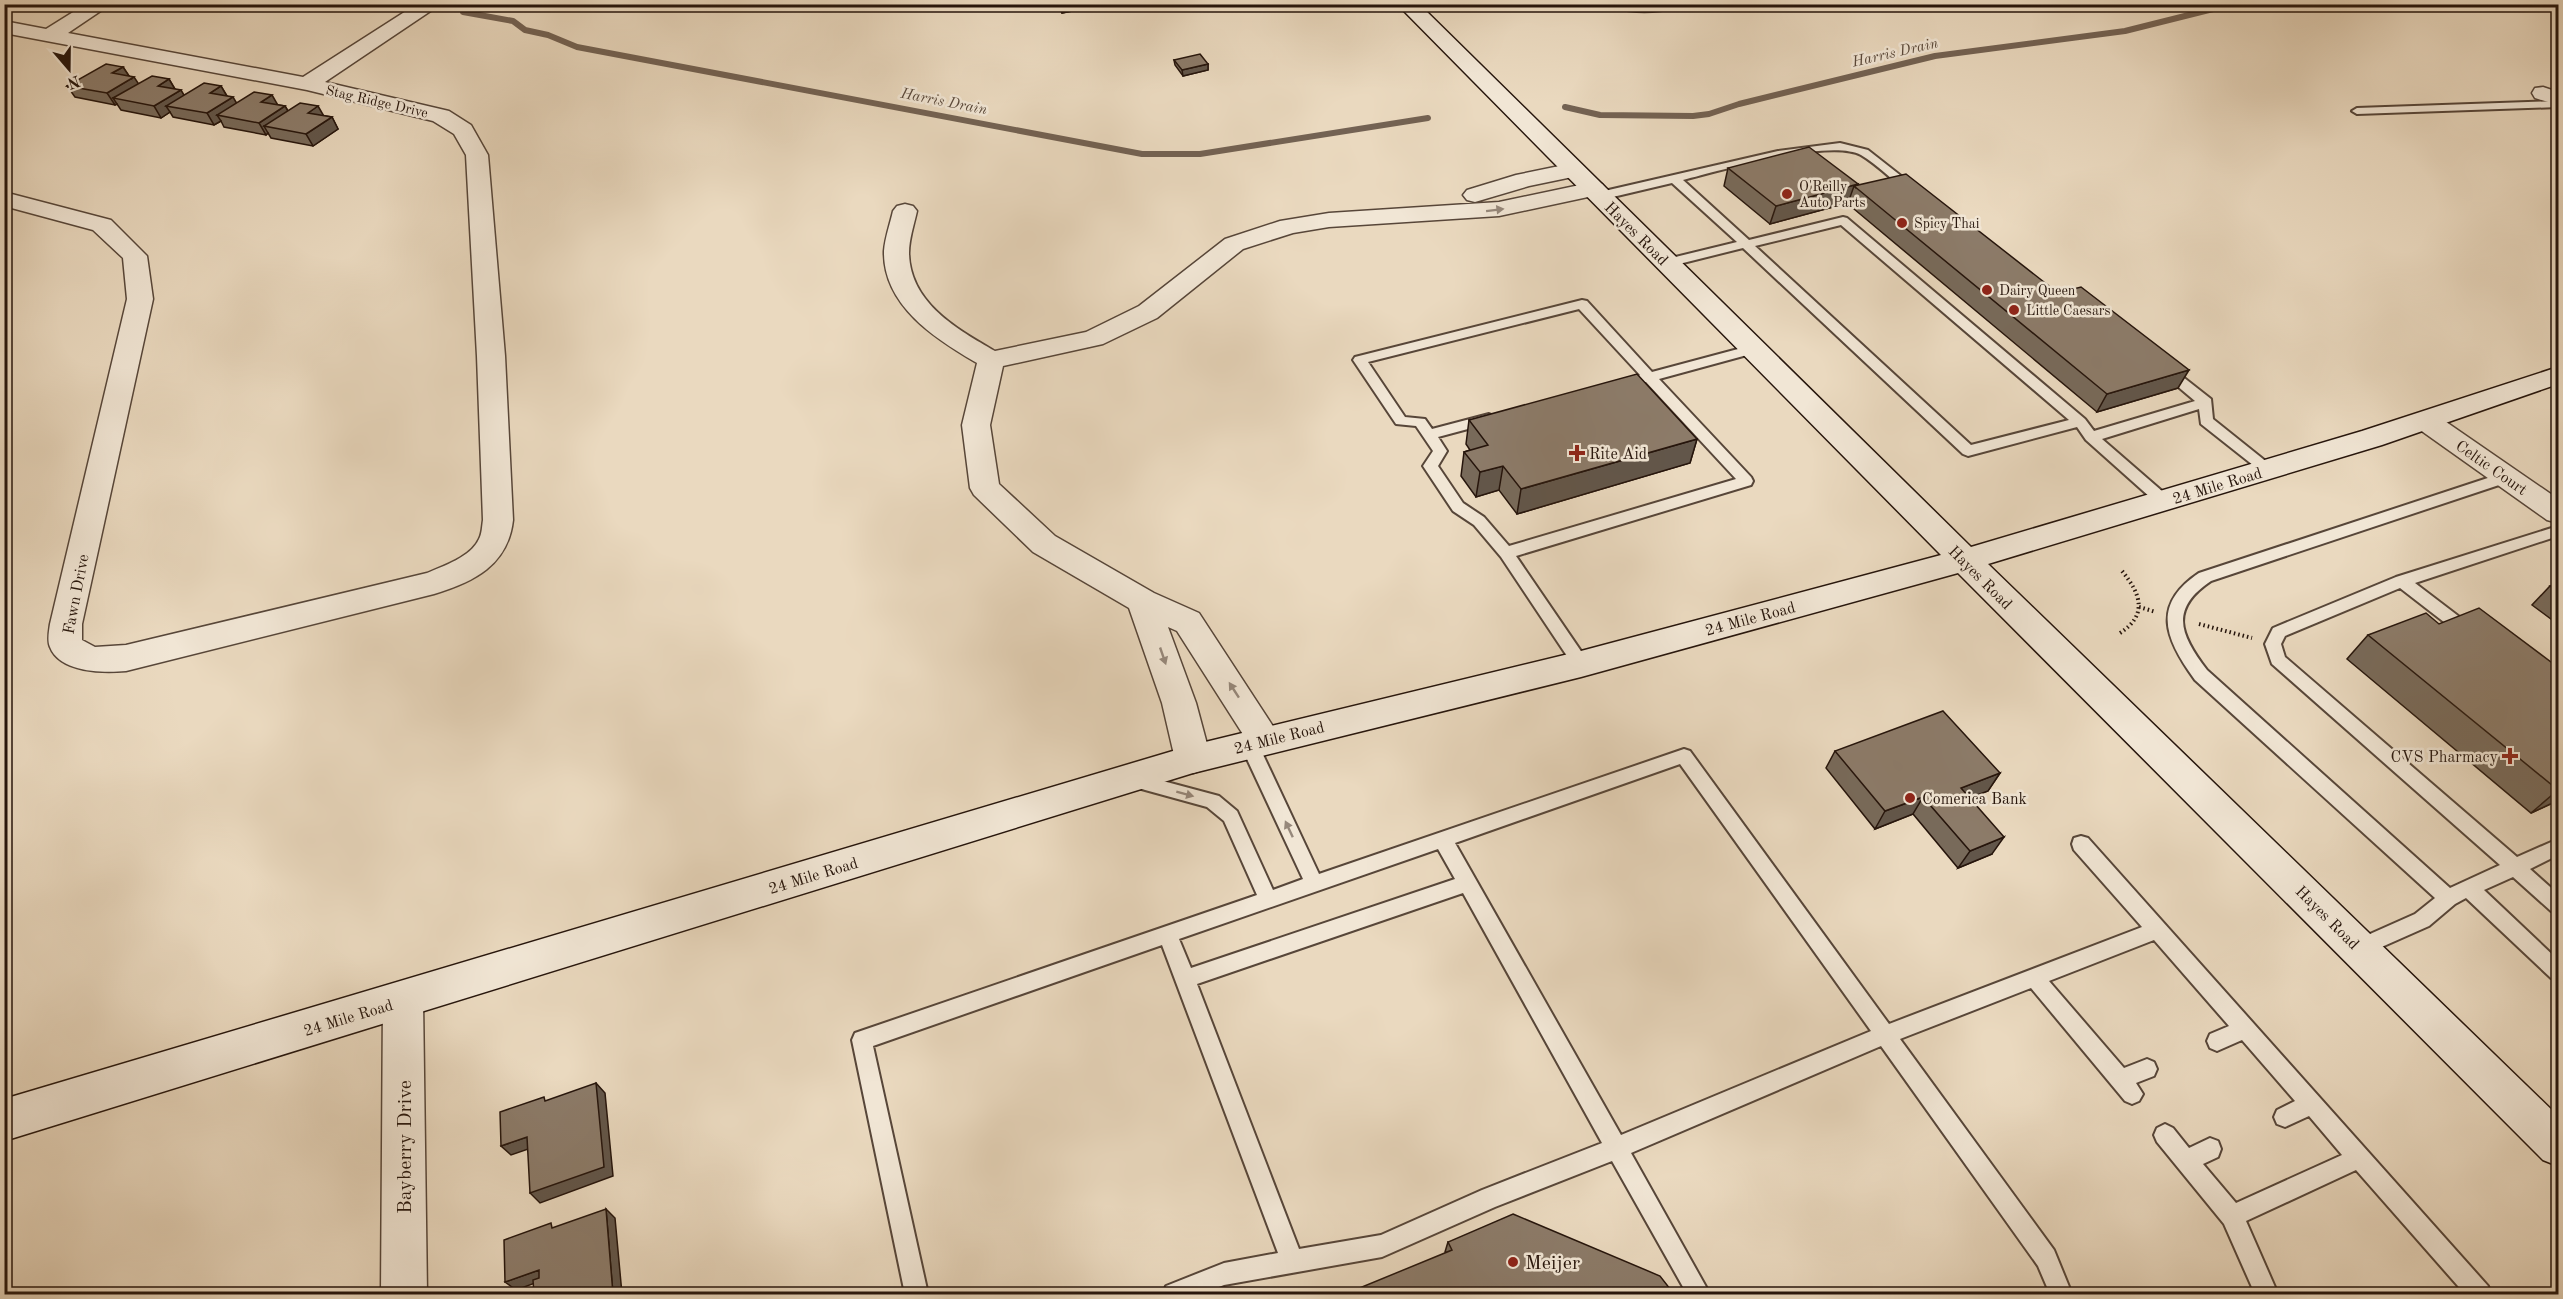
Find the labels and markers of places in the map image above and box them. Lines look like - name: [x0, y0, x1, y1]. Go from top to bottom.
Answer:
- place label: O'Reilly Auto Parts: [1799, 180, 1865, 210]
- marker: O'Reilly Auto Parts: [1780, 187, 1794, 201]
- marker: Spicy Thai: [1895, 216, 1909, 230]
- place label: Spicy Thai: [1914, 217, 1980, 231]
- marker: Dairy Queen: [1980, 283, 1994, 297]
- place label: Dairy Queen: [1999, 284, 2076, 298]
- marker: Little Caesars: [2007, 303, 2021, 317]
- place label: Little Caesars: [2026, 304, 2111, 318]
- marker: Rite Aid: [1570, 446, 1584, 460]
- place label: Rite Aid: [1589, 447, 1647, 463]
- marker: CVS Pharmacy: [2503, 749, 2517, 763]
- place label: CVS Pharmacy: [2390, 750, 2499, 766]
- marker: Comerica Bank: [1903, 791, 1917, 805]
- place label: Comerica Bank: [1922, 792, 2027, 808]
- place label: Meijer: [1525, 1254, 1580, 1274]
- marker: Meijer: [1506, 1255, 1520, 1269]

